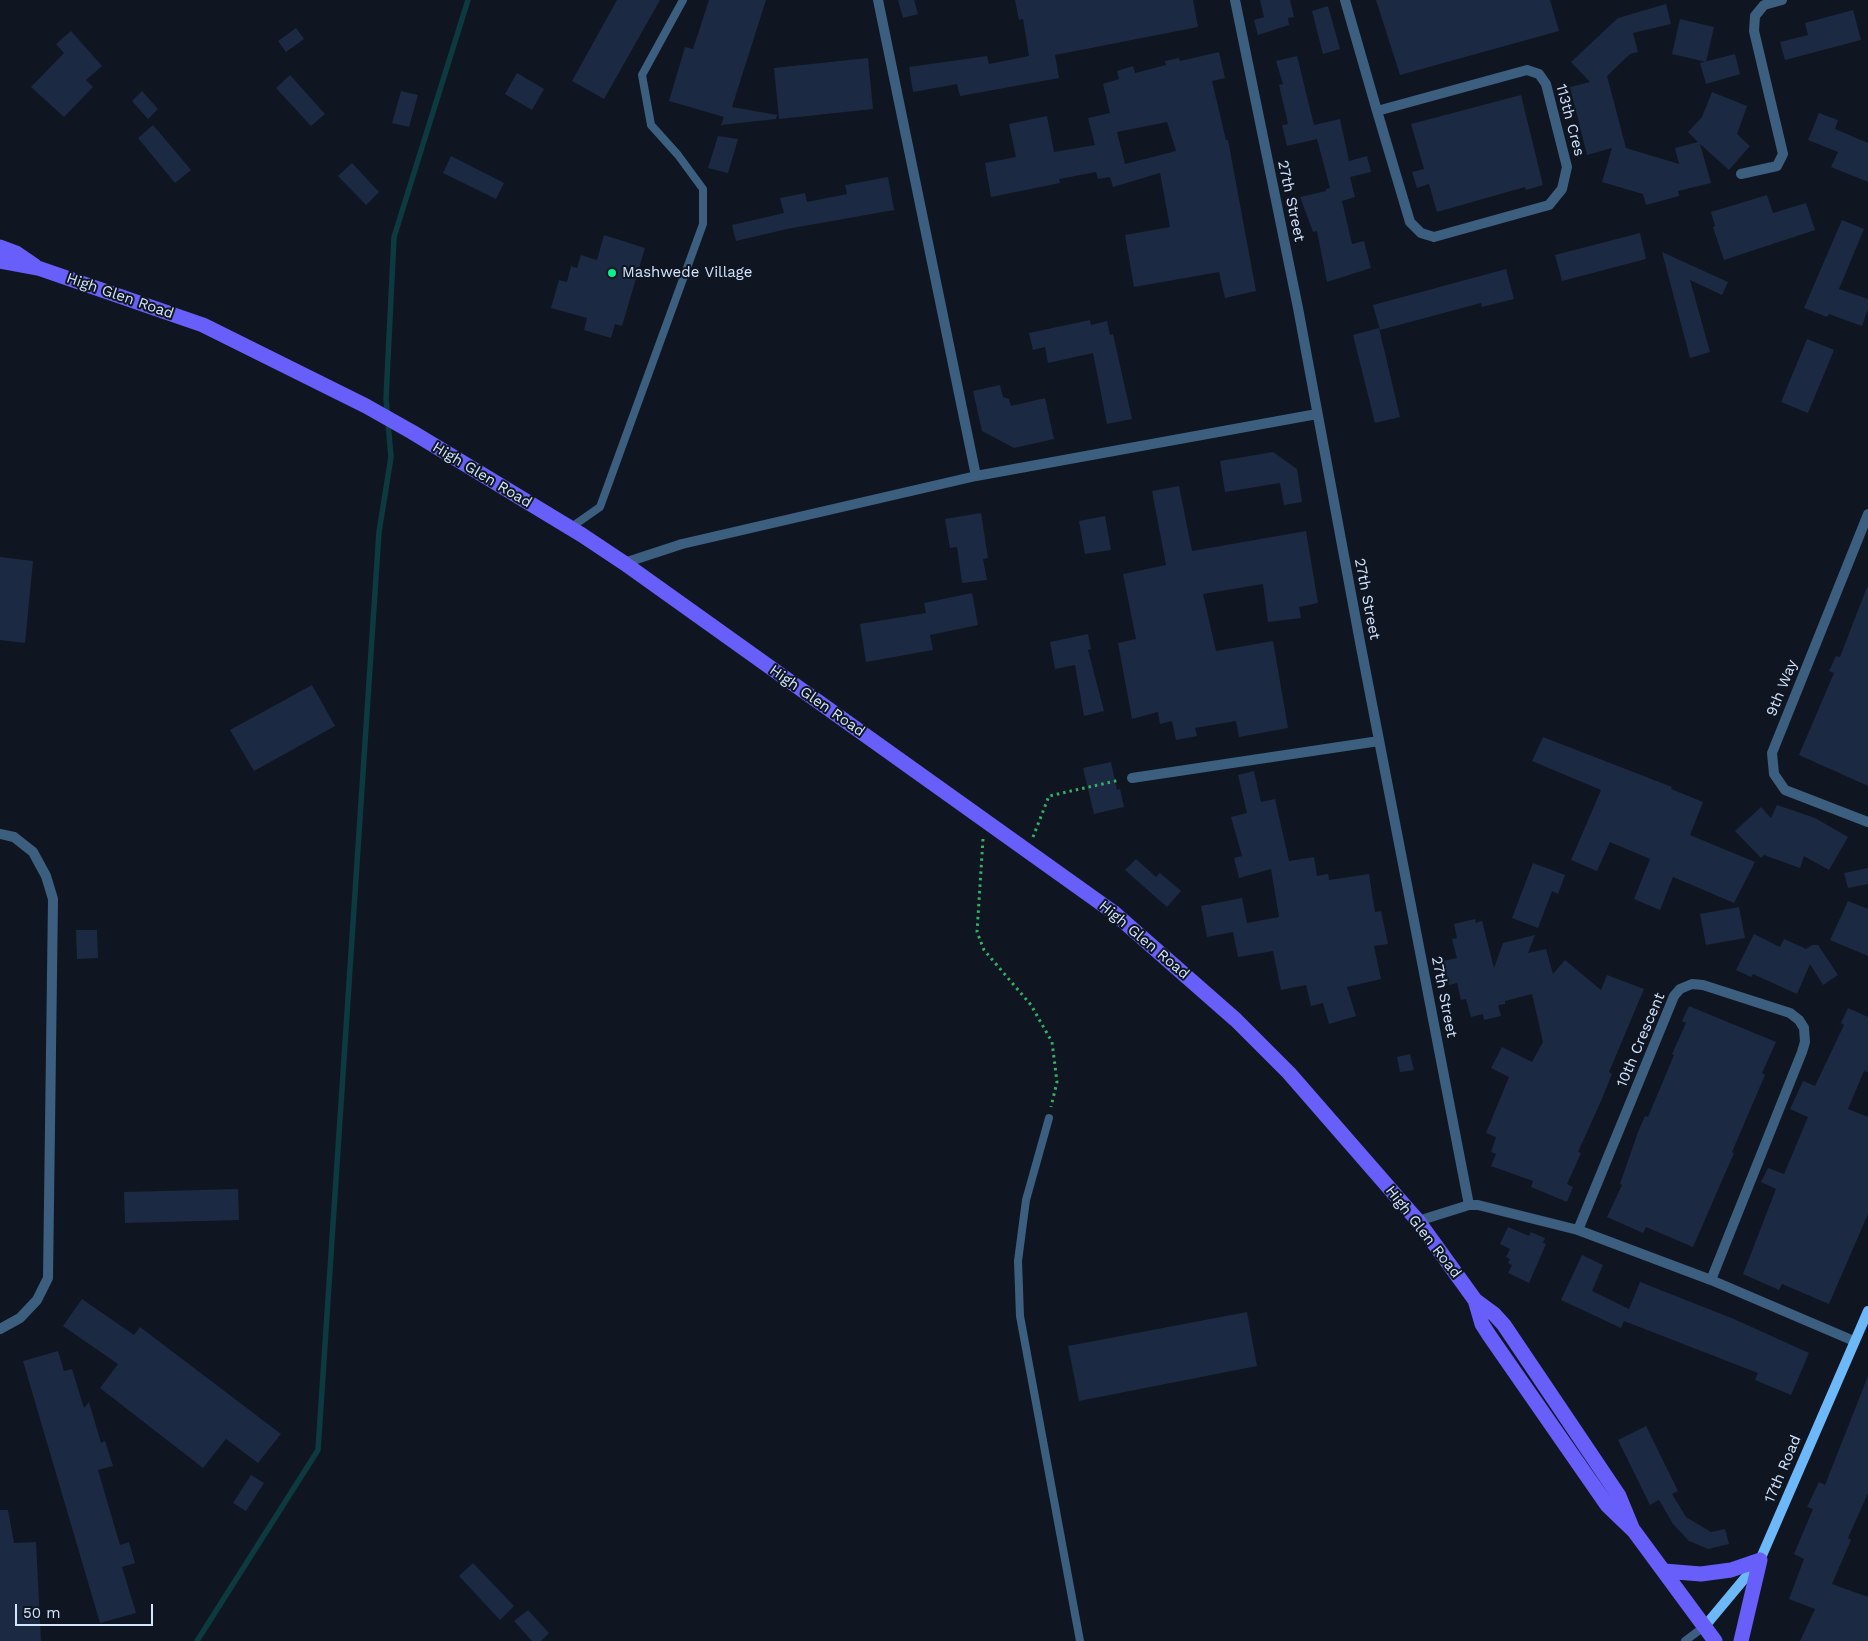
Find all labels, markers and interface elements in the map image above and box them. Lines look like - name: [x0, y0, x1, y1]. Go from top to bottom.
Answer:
- street label: 113th Cres: [1552, 82, 1588, 158]
- street label: 27th Street: [1274, 159, 1308, 243]
- place label: Mashwede Village: [622, 264, 752, 282]
- marker: Mashwede Village: [606, 267, 618, 279]
- street label: High Glen Road: [64, 269, 176, 323]
- street label: High Glen Road: [429, 438, 535, 512]
- street label: 27th Street: [1350, 557, 1384, 641]
- street label: 9th Way: [1763, 657, 1801, 719]
- street label: High Glen Road: [766, 661, 868, 741]
- street label: High Glen Road: [1095, 897, 1193, 983]
- street label: 27th Street: [1427, 955, 1461, 1039]
- street label: 10th Crescent: [1613, 990, 1669, 1090]
- street label: High Glen Road: [1381, 1182, 1465, 1282]
- street label: 17th Road: [1761, 1433, 1805, 1505]
- scale bar: [18, 1594, 155, 1626]
- text: 50 m: [23, 1604, 60, 1622]

